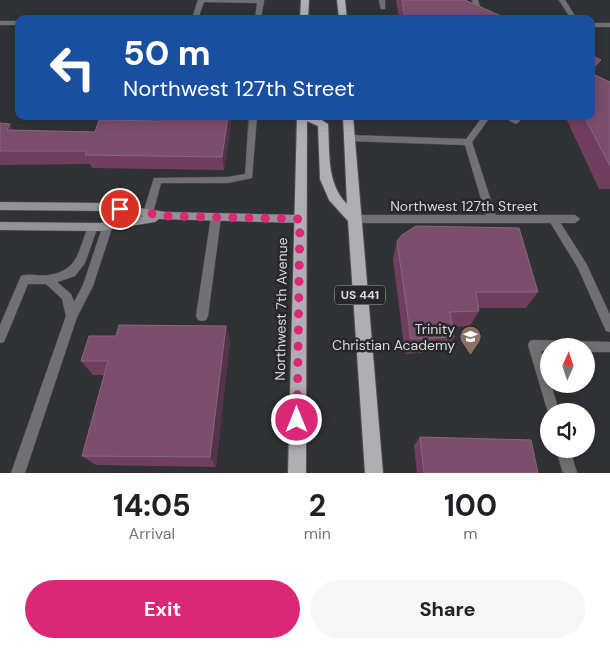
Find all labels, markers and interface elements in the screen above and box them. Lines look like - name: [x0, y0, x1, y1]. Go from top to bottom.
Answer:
- text: 50 m: [123, 30, 211, 76]
- icon: left: [40, 35, 105, 100]
- text: Northwest 127th Street: [123, 74, 355, 103]
- pin: [99, 188, 141, 230]
- icon: arrive: [106, 195, 134, 223]
- street label: Northwest 127th Street: [390, 197, 538, 215]
- street label: Northwest 7th Avenue: [271, 237, 291, 381]
- road number: US 441: [335, 286, 385, 304]
- place label: Trinity Christian Academy: [332, 320, 455, 354]
- school or university icon: Trinity Christian Academy: [459, 325, 483, 356]
- north arrow: [540, 338, 595, 392]
- map controls: [540, 338, 595, 458]
- position arrow: [270, 393, 322, 445]
- button: sound: [540, 403, 595, 458]
- text: 14:05: [113, 486, 191, 525]
- text: 2: [309, 486, 326, 525]
- text: 100: [444, 486, 497, 525]
- text: Arrival: [129, 523, 175, 544]
- text: min: [304, 523, 331, 544]
- text: m: [463, 523, 478, 544]
- button: Exit: [25, 580, 300, 638]
- button: Share: [310, 580, 585, 638]

